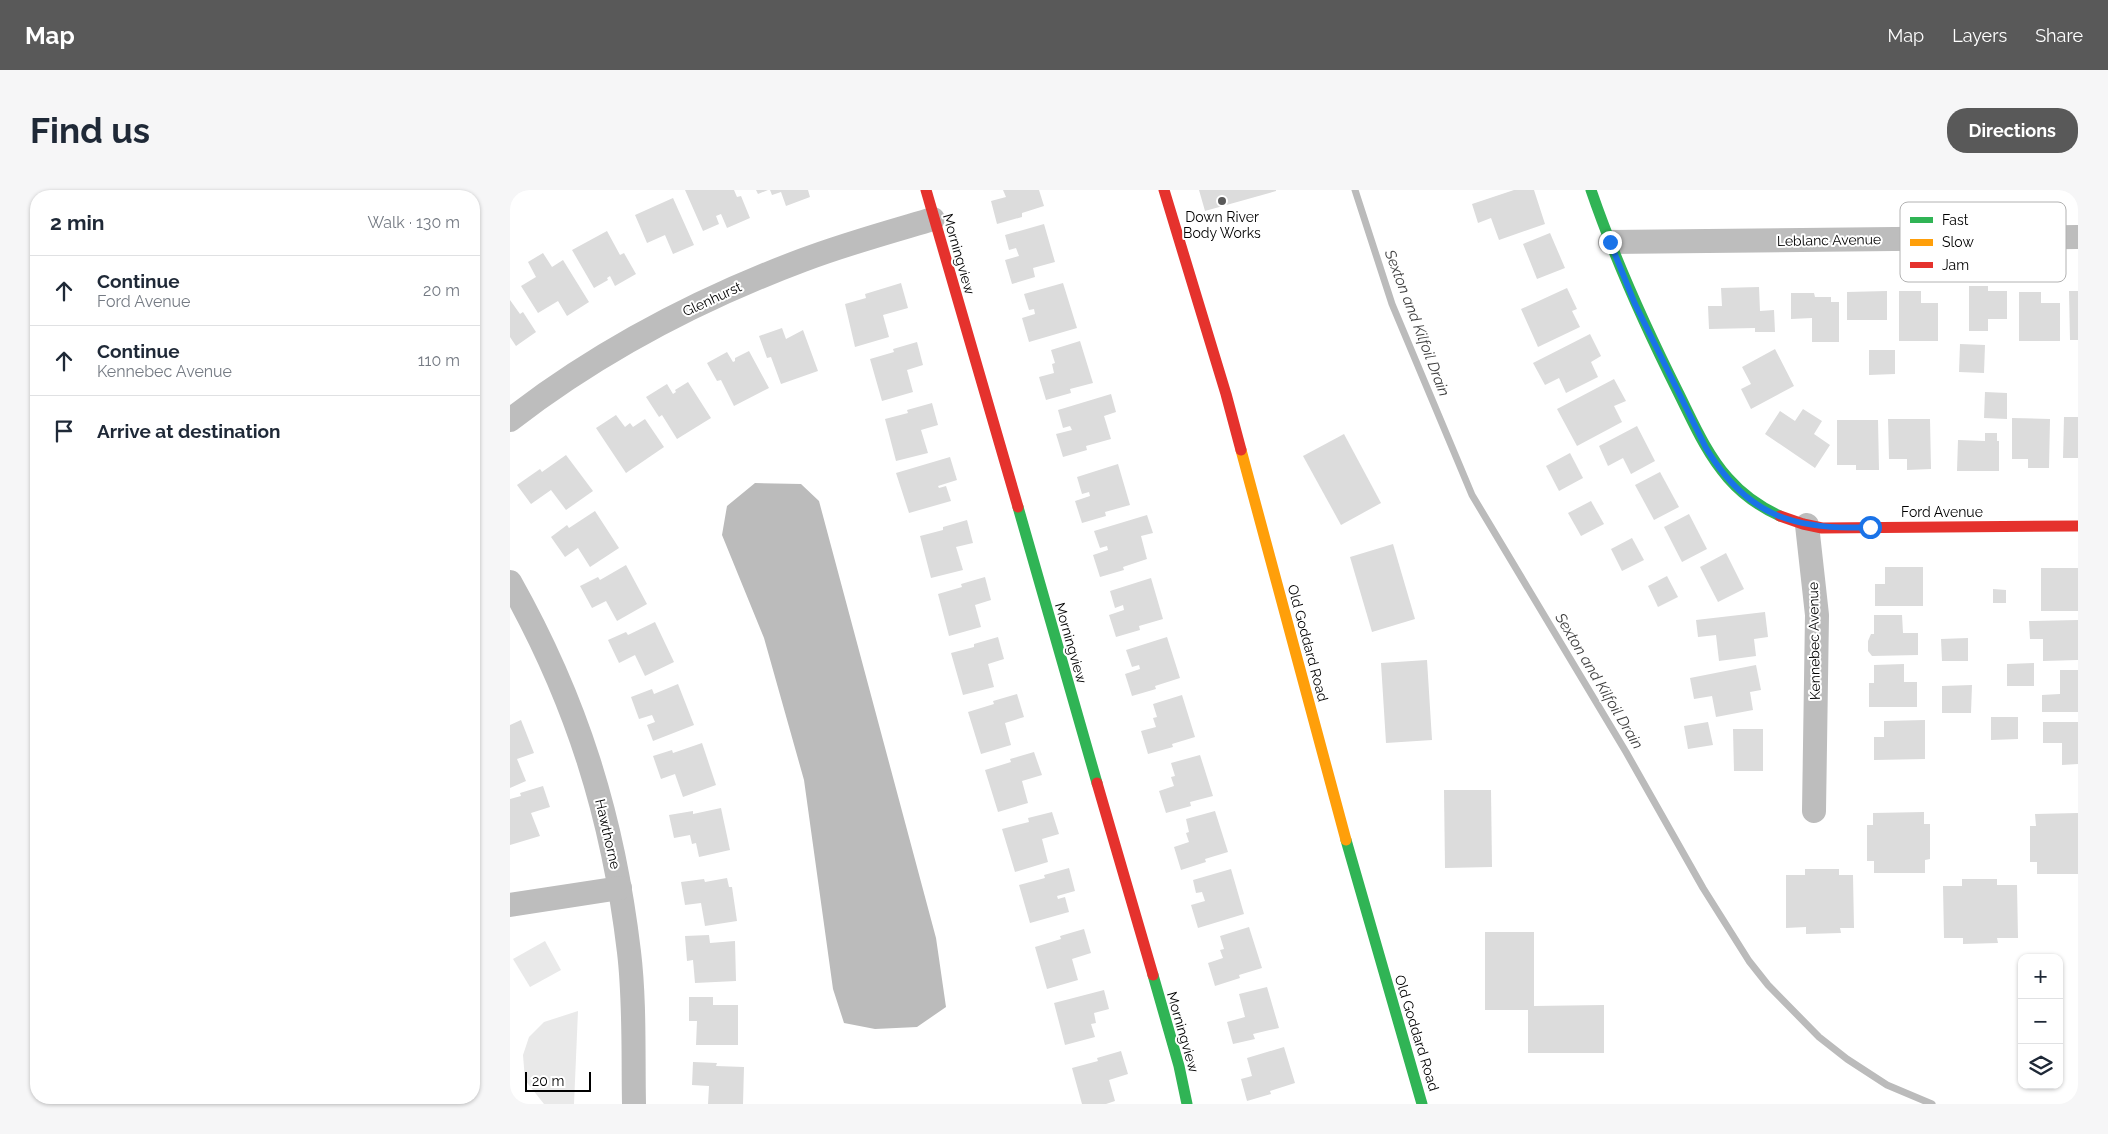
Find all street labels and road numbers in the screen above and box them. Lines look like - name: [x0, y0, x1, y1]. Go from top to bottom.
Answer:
- street label: Morningview: [940, 212, 978, 297]
- street label: Leblanc Avenue: [1777, 231, 1881, 249]
- street label: Glenhurst: [680, 278, 744, 320]
- street label: Ford Avenue: [1901, 504, 1983, 520]
- street label: Kennebec Avenue: [1805, 582, 1823, 700]
- street label: Old Goddard Road: [1285, 583, 1331, 703]
- street label: Morningview: [1052, 601, 1090, 686]
- street label: Hawthorne: [592, 797, 624, 871]
- street label: Old Goddard Road: [1392, 973, 1442, 1093]
- street label: Morningview: [1164, 990, 1202, 1075]

